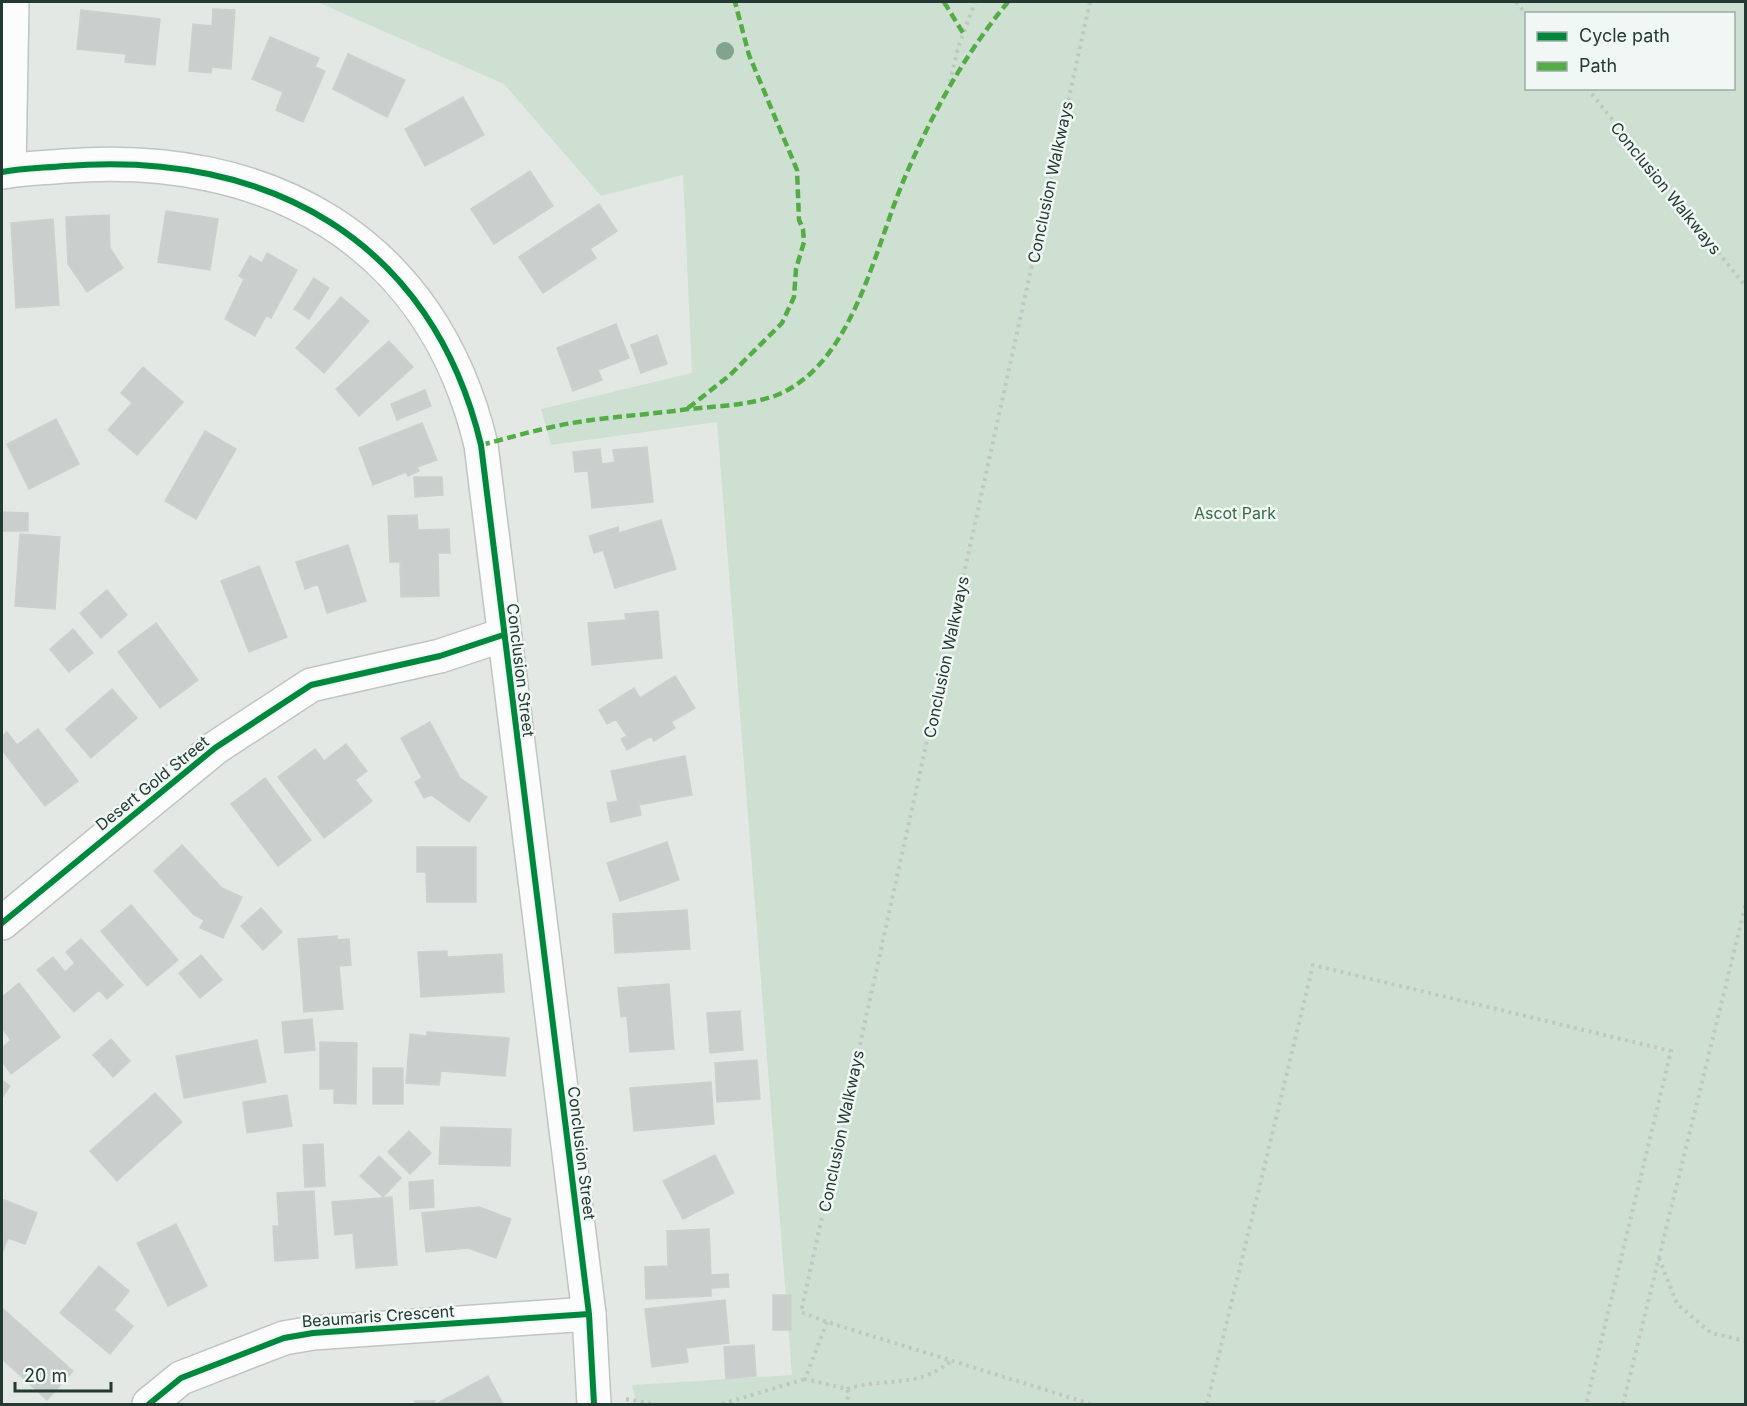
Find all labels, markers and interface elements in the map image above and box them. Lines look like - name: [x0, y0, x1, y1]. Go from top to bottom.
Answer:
- legend: [1525, 12, 1735, 90]
- text: Cycle path: [1579, 25, 1670, 46]
- text: Path: [1579, 55, 1617, 76]
- street label: Conclusion Walkways: [1023, 99, 1077, 265]
- street label: Conclusion Walkways: [1606, 118, 1726, 258]
- park label: Ascot Park: [1194, 503, 1276, 523]
- street label: Conclusion Walkways: [919, 574, 973, 740]
- street label: Conclusion Street: [503, 602, 539, 738]
- street label: Desert Gold Street: [91, 731, 213, 835]
- street label: Conclusion Walkways: [814, 1048, 868, 1214]
- street label: Conclusion Street: [564, 1085, 600, 1221]
- street label: Beaumaris Crescent: [301, 1301, 455, 1331]
- scale bar: [15, 1355, 111, 1393]
- text: 20 m: [24, 1365, 67, 1386]

